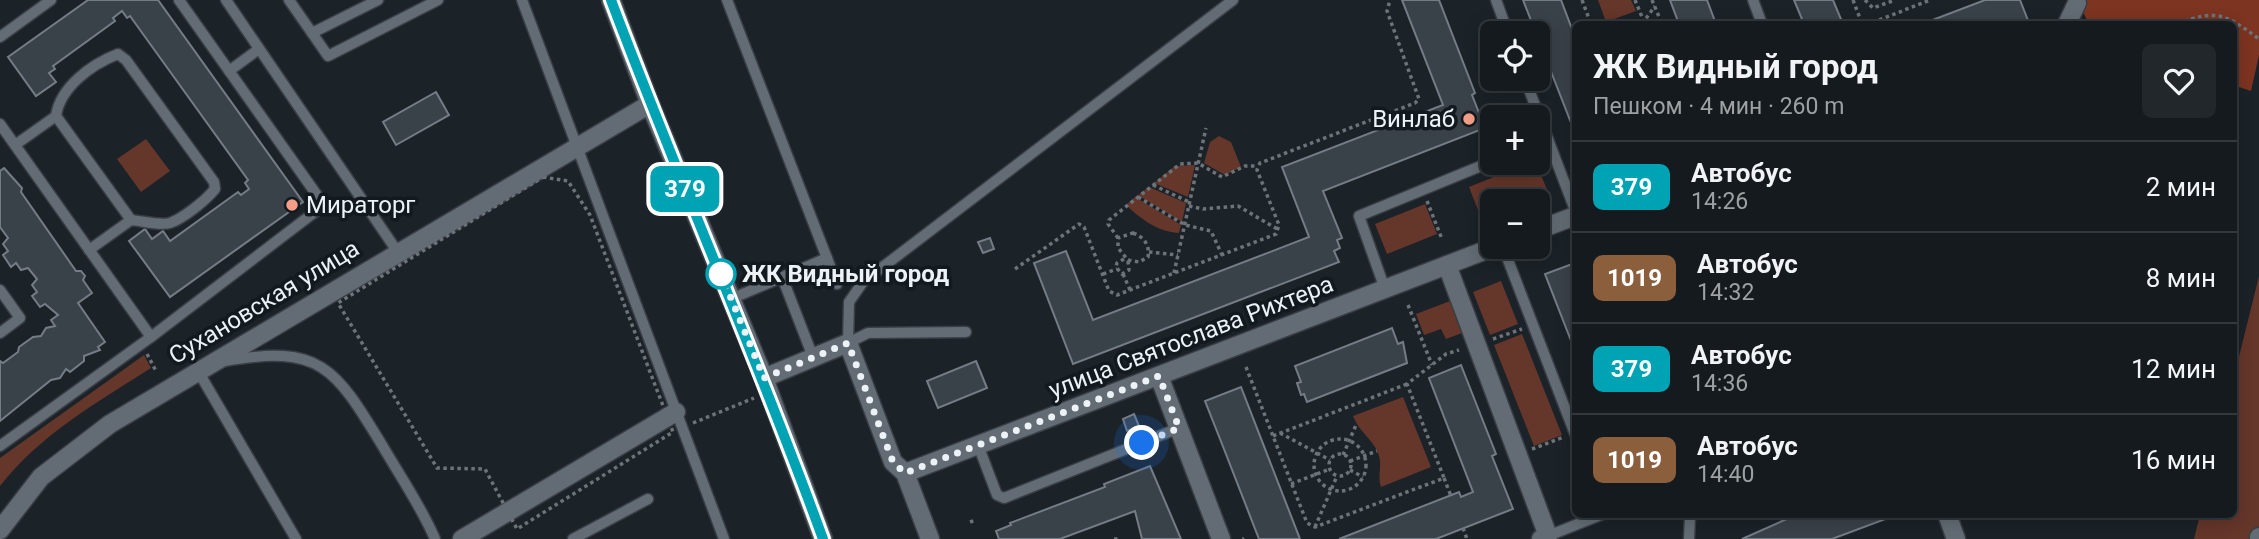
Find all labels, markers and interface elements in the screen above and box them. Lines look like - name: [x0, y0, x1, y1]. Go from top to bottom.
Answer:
- map controls: [1480, 21, 1550, 259]
- button: locate: [1480, 21, 1550, 91]
- button: heart: [2142, 44, 2216, 118]
- text: ЖК Видный город: [1593, 47, 1878, 86]
- text: Пешком · 4 мин · 260 m: [1593, 93, 1844, 120]
- place label: Винлаб: [1372, 105, 1455, 133]
- button: +: [1480, 105, 1550, 175]
- marker: Винлаб: [1461, 111, 1477, 127]
- text: Автобус: [1691, 158, 1792, 188]
- line badge: 379: [645, 166, 725, 212]
- text: 2 мин: [2146, 172, 2216, 202]
- text: 379: [1611, 173, 1652, 201]
- text: 379: [664, 175, 706, 203]
- text: 14:26: [1691, 188, 1748, 215]
- button: −: [1480, 189, 1550, 259]
- place label: Мираторг: [306, 191, 415, 219]
- marker: Мираторг: [284, 197, 300, 213]
- street label: Сухановская улица: [164, 234, 364, 370]
- text: Автобус: [1697, 249, 1798, 279]
- marker: ЖК Видный город: [706, 259, 736, 289]
- place label: ЖК Видный город: [742, 260, 949, 288]
- text: 8 мин: [2146, 263, 2216, 293]
- text: 1019: [1607, 264, 1662, 292]
- street label: улица Святослава Рихтера: [1045, 270, 1337, 404]
- text: 14:32: [1697, 279, 1754, 306]
- text: Автобус: [1691, 340, 1792, 370]
- text: 12 мин: [2131, 354, 2216, 384]
- text: 379: [1611, 355, 1652, 383]
- text: 14:36: [1691, 370, 1748, 397]
- your location: [1124, 425, 1159, 460]
- text: Автобус: [1697, 431, 1798, 461]
- text: 16 мин: [2131, 445, 2216, 475]
- text: 1019: [1607, 446, 1662, 474]
- text: 14:40: [1697, 461, 1754, 488]

